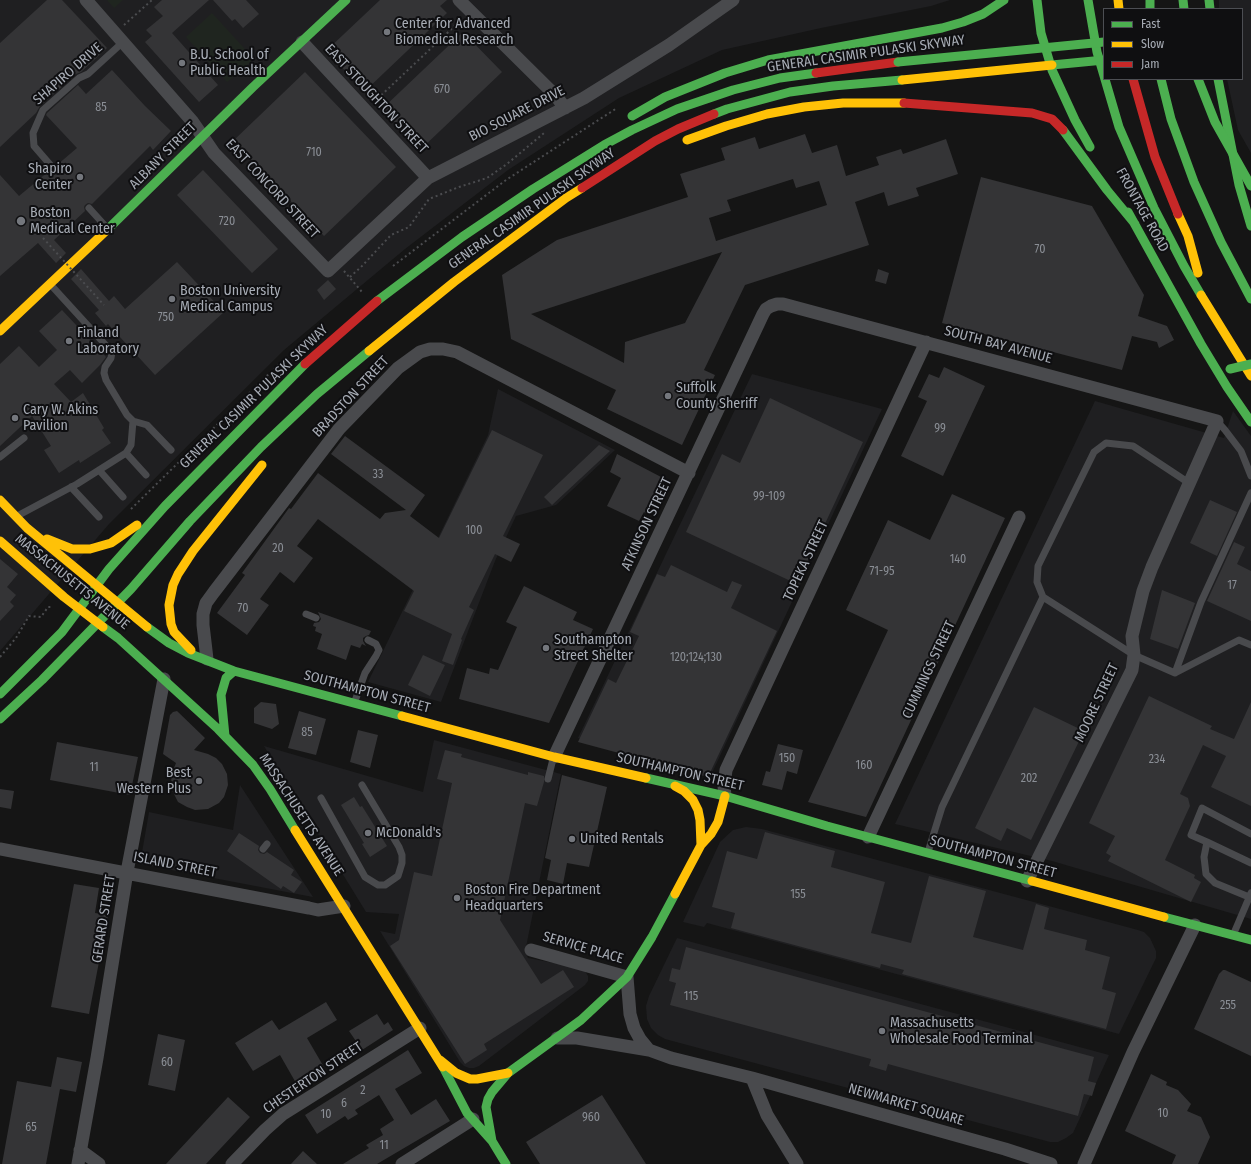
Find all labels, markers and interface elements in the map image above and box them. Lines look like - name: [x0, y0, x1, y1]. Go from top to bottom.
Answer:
- legend: [1103, 8, 1243, 80]
- place label: Center for Advanced Biomedical Research: [395, 16, 514, 48]
- text: Fast: [1141, 17, 1160, 31]
- marker: Center for Advanced Biomedical Research: [382, 27, 392, 37]
- street label: GENERAL CASIMIR PULASKI SKYWAY: [766, 32, 966, 76]
- text: Slow: [1141, 37, 1164, 51]
- street label: SHAPIRO DRIVE: [30, 39, 106, 109]
- street label: EAST STOUGHTON STREET: [321, 41, 431, 157]
- place label: B.U. School of Public Health: [190, 47, 269, 80]
- text: Jam: [1141, 57, 1159, 71]
- marker: B.U. School of Public Health: [177, 58, 187, 68]
- house number: 670: [434, 83, 450, 97]
- street label: BIO SQUARE DRIVE: [466, 83, 568, 145]
- house number: 85: [95, 101, 107, 115]
- street label: ALBANY STREET: [126, 119, 200, 193]
- street label: EAST CONCORD STREET: [222, 136, 322, 242]
- street label: GENERAL CASIMIR PULASKI SKYWAY: [445, 145, 619, 273]
- house number: 710: [306, 146, 322, 160]
- place label: Shapiro Center: [28, 161, 72, 194]
- street label: FRONTAGE ROAD: [1112, 165, 1172, 255]
- marker: Shapiro Center: [75, 172, 85, 182]
- place label: Boston Medical Center: [30, 205, 115, 238]
- marker: Boston Medical Center: [15, 215, 27, 227]
- house number: 720: [219, 215, 235, 229]
- house number: 70: [1035, 243, 1045, 257]
- place label: Boston University Medical Campus: [180, 283, 281, 316]
- marker: Boston University Medical Campus: [167, 294, 177, 304]
- house number: 750: [158, 311, 174, 325]
- street label: GENERAL CASIMIR PULASKI SKYWAY: [176, 322, 332, 472]
- street label: SOUTH BAY AVENUE: [942, 323, 1054, 367]
- place label: Finland Laboratory: [77, 325, 139, 358]
- marker: Finland Laboratory: [64, 336, 74, 346]
- street label: BRADSTON STREET: [309, 353, 393, 441]
- place label: Suffolk County Sheriff: [676, 380, 757, 412]
- marker: Suffolk County Sheriff: [663, 391, 673, 401]
- place label: Cary W. Akins Pavilion: [23, 402, 98, 434]
- marker: Cary W. Akins Pavilion: [10, 413, 20, 423]
- house number: 99: [934, 422, 946, 436]
- house number: 33: [373, 468, 383, 482]
- street label: ATKINSON STREET: [618, 475, 676, 573]
- house number: 99-109: [753, 490, 785, 504]
- street label: TOPEKA STREET: [780, 518, 832, 604]
- house number: 100: [465, 524, 483, 538]
- street label: MASSACHUSETTS AVENUE: [11, 531, 133, 633]
- house number: 20: [272, 542, 284, 556]
- house number: 140: [950, 553, 966, 567]
- house number: 71-95: [869, 565, 895, 579]
- house number: 17: [1227, 579, 1237, 593]
- house number: 70: [238, 602, 248, 616]
- street label: CUMMINGS STREET: [899, 618, 959, 722]
- place label: Southampton Street Shelter: [554, 632, 633, 664]
- marker: Southampton Street Shelter: [541, 643, 551, 653]
- house number: 120;124;130: [670, 651, 722, 665]
- street label: MOORE STREET: [1071, 661, 1123, 745]
- street label: SOUTHAMPTON STREET: [302, 667, 432, 717]
- house number: 85: [301, 726, 313, 740]
- street label: SOUTHAMPTON STREET: [615, 749, 745, 795]
- street label: MASSACHUSETTS AVENUE: [255, 751, 347, 879]
- house number: 150: [779, 752, 795, 766]
- house number: 234: [1149, 753, 1165, 767]
- house number: 160: [856, 759, 872, 773]
- house number: 11: [89, 761, 99, 775]
- place label: Best Western Plus: [117, 765, 191, 798]
- house number: 202: [1021, 772, 1037, 786]
- marker: Best Western Plus: [194, 776, 204, 786]
- place label: McDonald's: [376, 825, 441, 841]
- marker: McDonald's: [363, 828, 373, 838]
- place label: United Rentals: [580, 831, 664, 847]
- street label: SOUTHAMPTON STREET: [928, 832, 1058, 882]
- marker: United Rentals: [567, 834, 577, 844]
- street label: ISLAND STREET: [132, 849, 218, 881]
- street label: GERARD STREET: [89, 874, 119, 964]
- place label: Boston Fire Department Headquarters: [465, 882, 601, 914]
- house number: 155: [790, 888, 806, 902]
- marker: Boston Fire Department Headquarters: [452, 893, 462, 903]
- street label: SERVICE PLACE: [541, 928, 625, 968]
- house number: 115: [684, 990, 698, 1004]
- house number: 255: [1220, 999, 1236, 1013]
- place label: Massachusetts Wholesale Food Terminal: [890, 1015, 1033, 1048]
- marker: Massachusetts Wholesale Food Terminal: [877, 1026, 887, 1036]
- street label: CHESTERTON STREET: [260, 1039, 366, 1117]
- house number: 60: [161, 1056, 173, 1070]
- street label: NEWMARKET SQUARE: [846, 1080, 966, 1130]
- house number: 2: [360, 1084, 366, 1098]
- house number: 6: [341, 1097, 347, 1111]
- house number: 10: [1158, 1107, 1168, 1121]
- house number: 10: [321, 1108, 331, 1122]
- house number: 960: [582, 1111, 600, 1125]
- house number: 65: [25, 1121, 37, 1135]
- house number: 11: [379, 1139, 389, 1153]

